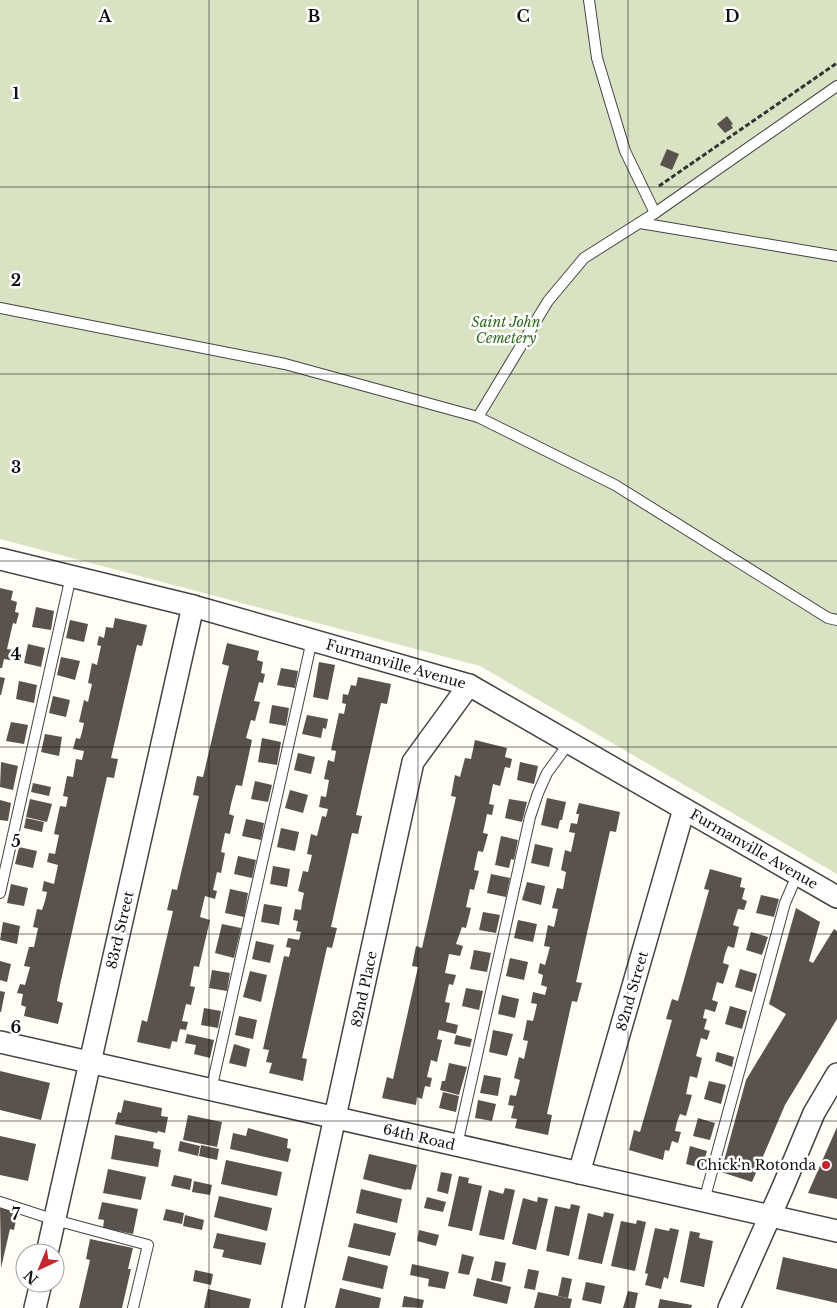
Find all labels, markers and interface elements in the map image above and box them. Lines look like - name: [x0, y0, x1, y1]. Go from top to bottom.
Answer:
- text: A: [98, 6, 113, 26]
- text: B: [308, 6, 321, 26]
- text: C: [516, 6, 530, 26]
- text: D: [725, 6, 739, 26]
- text: 1: [13, 83, 20, 103]
- text: 2: [11, 270, 21, 290]
- park label: Saint John Cemetery: [471, 313, 541, 347]
- text: 3: [11, 457, 21, 477]
- street label: Furmanville Avenue: [324, 635, 468, 693]
- text: 4: [11, 644, 21, 664]
- street label: Furmanville Avenue: [687, 805, 821, 893]
- text: 5: [11, 831, 21, 851]
- street label: 83rd Street: [102, 889, 138, 971]
- street label: 82nd Street: [612, 948, 652, 1033]
- street label: 82nd Place: [347, 949, 381, 1029]
- text: 6: [11, 1017, 22, 1037]
- street label: 64th Road: [381, 1120, 457, 1154]
- place label: Chick'n Rotonda: [696, 1156, 816, 1174]
- marker: Chick'n Rotonda: [820, 1159, 832, 1171]
- text: 7: [12, 1204, 21, 1224]
- north arrow: [15, 1243, 65, 1293]
- text: N: [20, 1266, 42, 1288]

